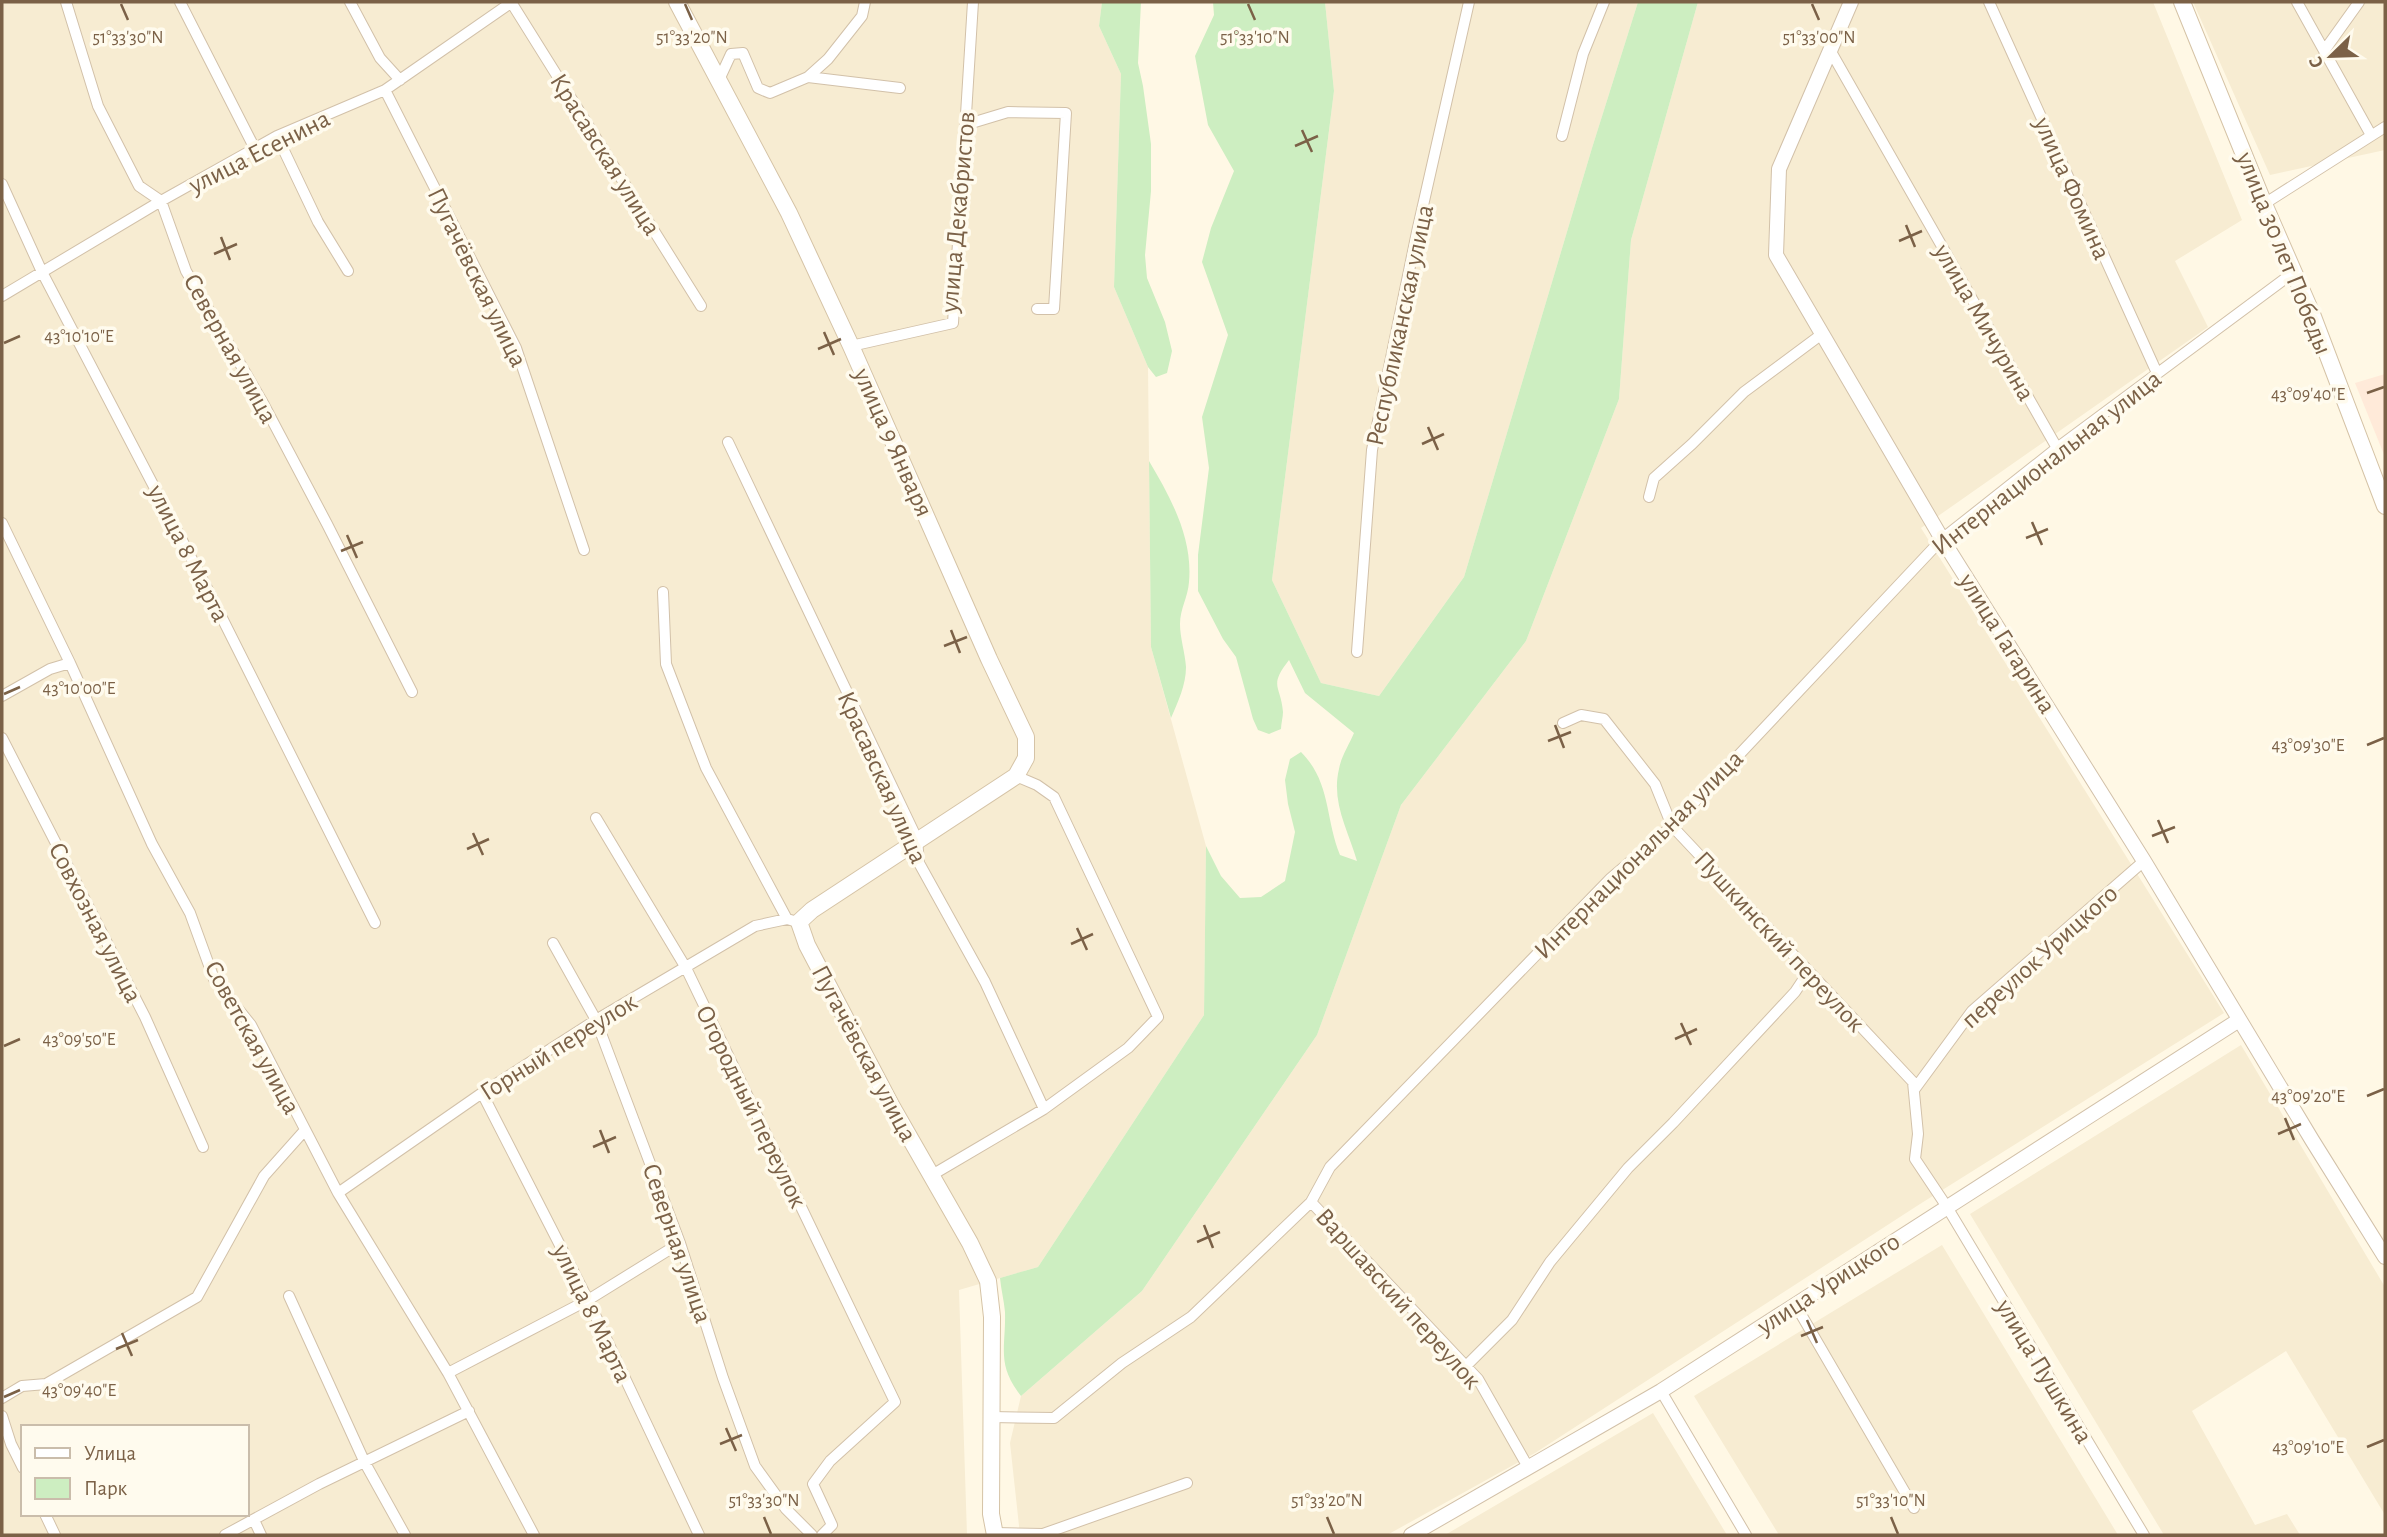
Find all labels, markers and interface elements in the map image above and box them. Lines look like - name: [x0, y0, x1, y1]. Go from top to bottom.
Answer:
- north arrow: [2296, 21, 2366, 91]
- text: 51°33'30"N: [92, 29, 164, 47]
- text: 51°33'20"N: [656, 29, 728, 47]
- text: 51°33'10"N: [1220, 29, 1290, 47]
- text: 51°33'00"N: [1782, 29, 1856, 47]
- text: С: [2306, 54, 2328, 71]
- street label: Красавская улица: [545, 69, 665, 240]
- street label: улица Есенина: [184, 105, 334, 199]
- street label: улица Декабристов: [936, 111, 980, 315]
- street label: улица Фомина: [2029, 112, 2115, 264]
- street label: улица 30 лет Победы: [2231, 148, 2337, 358]
- street label: Пугачёвская улица: [422, 184, 532, 371]
- street label: Республиканская улица: [1362, 202, 1438, 448]
- street label: улица Мичурина: [1928, 239, 2039, 405]
- street label: Северная улица: [178, 269, 282, 428]
- text: 43°10'10"E: [44, 328, 114, 346]
- street label: улица 9 Января: [848, 363, 937, 521]
- street label: Интернациональная улица: [1927, 365, 2166, 560]
- text: 43°09'40"E: [2271, 386, 2345, 404]
- street label: улица 8 Марта: [142, 480, 234, 626]
- street label: улица Гагарина: [1953, 568, 2061, 718]
- text: 43°10'00"E: [43, 680, 116, 698]
- street label: Красавская улица: [833, 687, 932, 867]
- text: 43°09'30"E: [2272, 737, 2345, 755]
- street label: Интернациональная улица: [1529, 745, 1748, 964]
- street label: Совхозная улица: [44, 838, 147, 1007]
- street label: Пушкинский переулок: [1689, 846, 1869, 1037]
- street label: переулок Урицкого: [1957, 880, 2123, 1033]
- street label: Советская улица: [199, 956, 305, 1119]
- street label: Пугачёвская улица: [807, 961, 922, 1146]
- street label: Горный переулок: [476, 988, 642, 1105]
- street label: Огородный переулок: [691, 1001, 811, 1212]
- text: 43°09'50"E: [42, 1031, 116, 1049]
- text: 43°09'20"E: [2271, 1088, 2345, 1106]
- street label: Северная улица: [638, 1160, 717, 1327]
- street label: Варшавский переулок: [1311, 1203, 1486, 1394]
- street label: улица Урицкого: [1752, 1228, 1905, 1340]
- street label: улица 8 Марта: [547, 1239, 637, 1387]
- street label: улица Пушкина: [1990, 1294, 2097, 1448]
- text: 43°09'40"E: [42, 1382, 116, 1400]
- legend: [21, 1425, 248, 1516]
- text: 43°09'10"E: [2272, 1439, 2344, 1457]
- text: Улица: [84, 1443, 137, 1464]
- text: Парк: [84, 1478, 128, 1499]
- text: 51°33'30"N: [728, 1492, 800, 1510]
- text: 51°33'20"N: [1291, 1492, 1363, 1510]
- text: 51°33'10"N: [1856, 1492, 1926, 1510]

